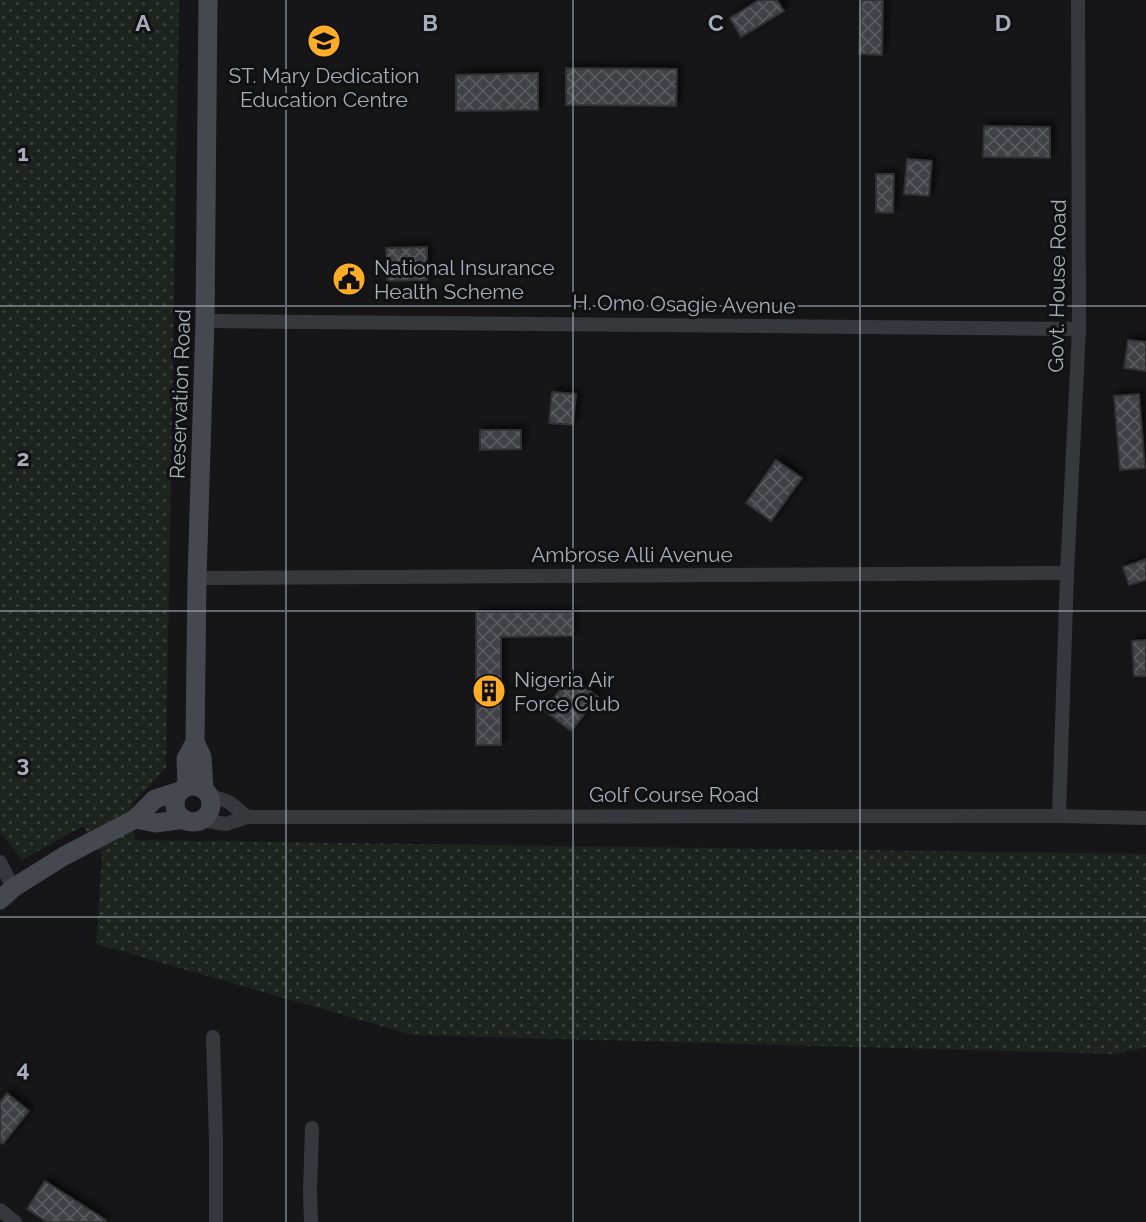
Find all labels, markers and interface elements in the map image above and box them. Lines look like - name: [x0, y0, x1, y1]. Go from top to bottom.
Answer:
- text: A: [135, 9, 151, 36]
- text: B: [422, 9, 438, 36]
- text: C: [708, 9, 724, 36]
- text: D: [995, 9, 1011, 36]
- school or university icon: ST. Mary Dedication Education Centre: [305, 22, 343, 60]
- place label: ST. Mary Dedication Education Centre: [229, 63, 419, 112]
- text: 1: [17, 139, 29, 166]
- street label: Govt. House Road: [1043, 199, 1071, 373]
- place label: National Insurance Health Scheme: [374, 255, 555, 304]
- public building icon: National Insurance Health Scheme: [330, 260, 368, 298]
- street label: H. Omo Osagie Avenue: [572, 290, 796, 318]
- street label: Reservation Road: [165, 309, 195, 479]
- text: 2: [17, 444, 29, 471]
- street label: Ambrose Alli Avenue: [531, 542, 733, 567]
- place label: Nigeria Air Force Club: [514, 667, 620, 716]
- building icon: Nigeria Air Force Club: [470, 672, 508, 710]
- text: 3: [17, 750, 29, 777]
- street label: Golf Course Road: [589, 782, 759, 807]
- text: 4: [16, 1055, 30, 1082]

